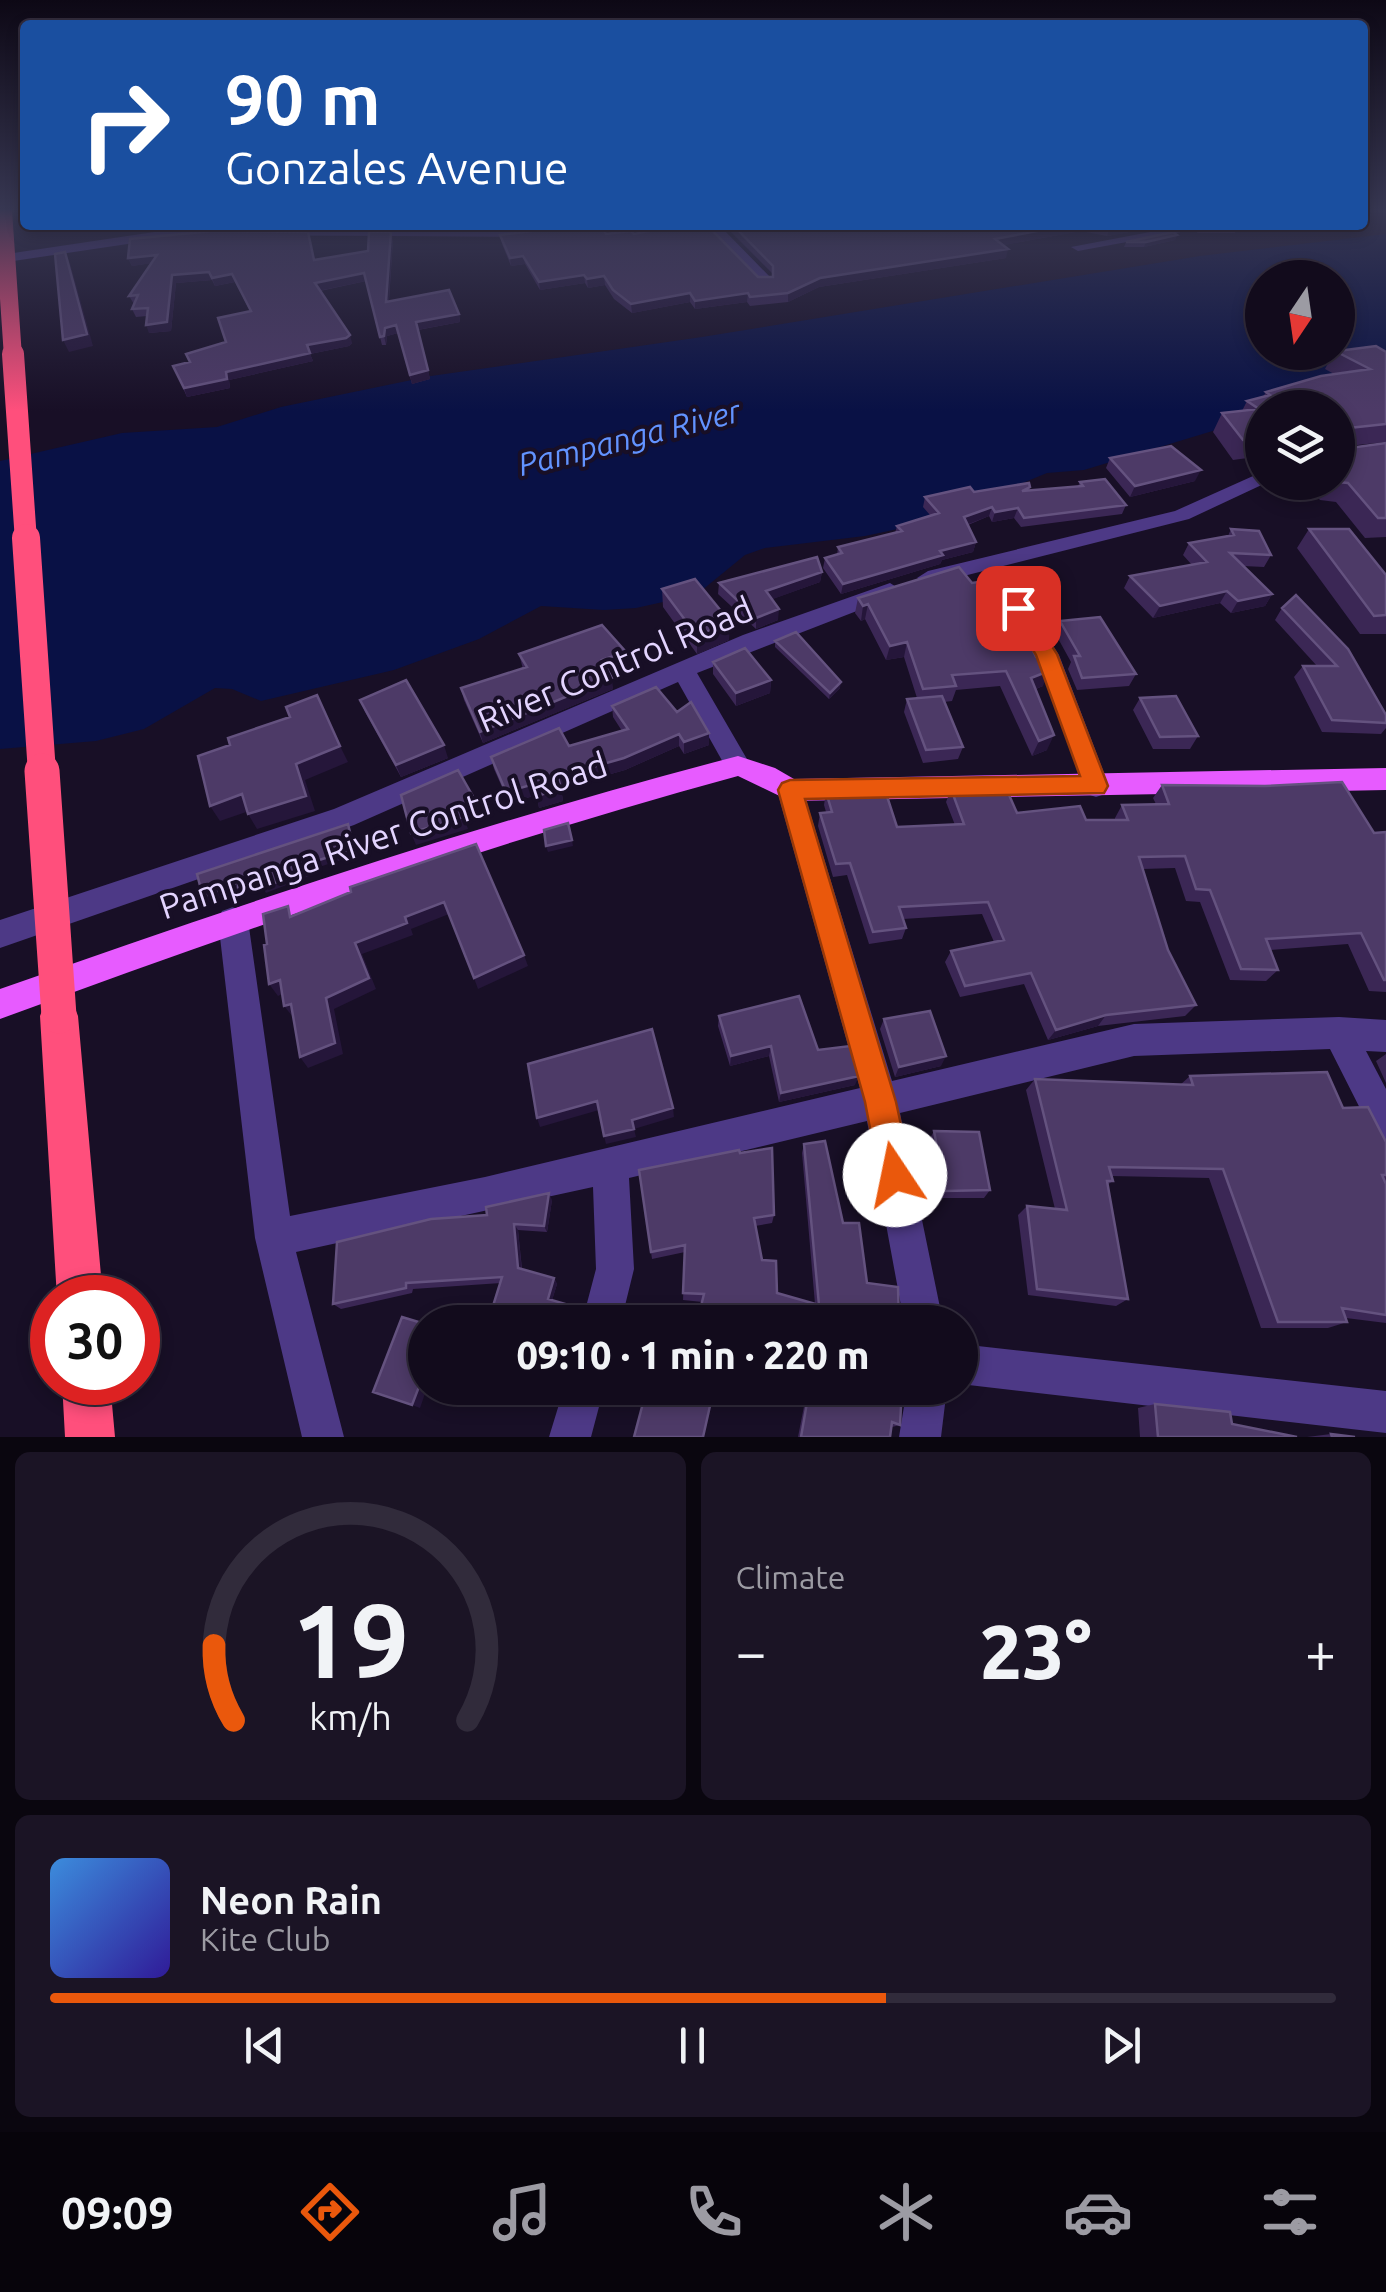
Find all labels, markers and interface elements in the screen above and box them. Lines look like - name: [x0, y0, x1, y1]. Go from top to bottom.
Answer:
- icon: right: [60, 60, 190, 190]
- text: 90 m: [225, 60, 381, 138]
- text: Gonzales Avenue: [225, 142, 569, 193]
- north arrow: [1245, 260, 1355, 370]
- map controls: [1245, 260, 1355, 500]
- button: layers: [1245, 390, 1355, 500]
- water label: Pampanga River: [514, 392, 745, 482]
- pin: [976, 566, 1061, 651]
- icon: arrive: [991, 581, 1046, 636]
- street label: River Control Road: [471, 588, 759, 740]
- street label: Pampanga River Control Road: [154, 744, 612, 926]
- position arrow: [843, 1123, 947, 1227]
- speed limit sign: 30: [30, 1275, 160, 1405]
- text: 09:10 · 1 min · 220 m: [516, 1334, 870, 1376]
- text: Climate: [736, 1559, 846, 1595]
- text: 19: [292, 1581, 409, 1698]
- text: 23°: [980, 1609, 1092, 1693]
- text: −: [736, 1621, 767, 1682]
- text: +: [1305, 1621, 1336, 1682]
- text: km/h: [309, 1697, 392, 1737]
- text: Neon Rain: [200, 1879, 382, 1921]
- text: Kite Club: [200, 1921, 330, 1957]
- icon: previous: [237, 2018, 292, 2073]
- icon: pause: [665, 2018, 720, 2073]
- icon: next: [1094, 2018, 1149, 2073]
- icon: directions: [295, 2177, 365, 2247]
- icon: music: [487, 2177, 557, 2247]
- icon: phone: [679, 2177, 749, 2247]
- icon: climate: [871, 2177, 941, 2247]
- icon: car: [1063, 2177, 1133, 2247]
- icon: filters: [1255, 2177, 1325, 2247]
- text: 09:09: [61, 2187, 174, 2238]

